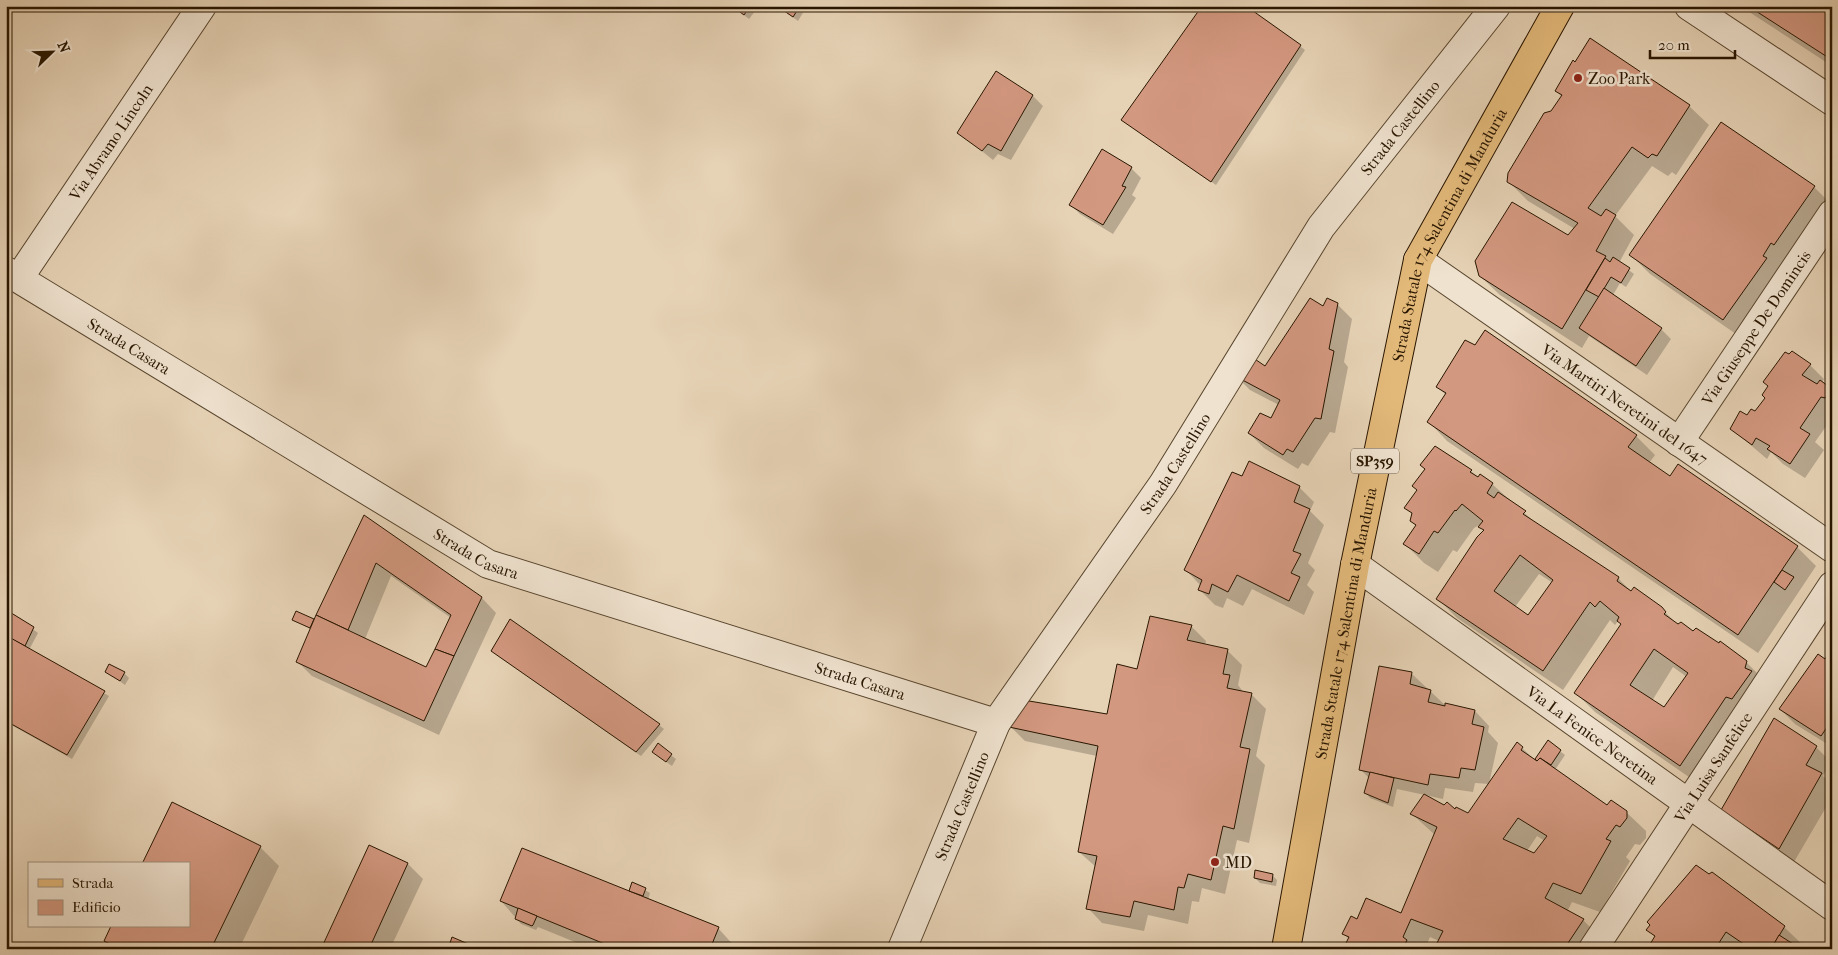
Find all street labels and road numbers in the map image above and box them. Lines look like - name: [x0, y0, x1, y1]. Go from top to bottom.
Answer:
- street label: Strada Castellino: [1356, 76, 1443, 179]
- street label: Via Abramo Lincoln: [64, 80, 157, 204]
- street label: Strada Statale 174 Salentina di Manduria: [1388, 104, 1511, 364]
- street label: Via Giuseppe De Domincis: [1697, 246, 1815, 409]
- street label: Strada Casara: [84, 313, 174, 379]
- street label: Via Martiri Neretini del 1647: [1537, 339, 1712, 468]
- street label: Strada Castellino: [1135, 409, 1214, 518]
- road number: SP359: [1351, 448, 1399, 474]
- street label: Strada Statale 174 Salentina di Manduria: [1311, 485, 1380, 761]
- street label: Strada Casara: [430, 524, 522, 583]
- street label: Strada Casara: [813, 657, 908, 704]
- street label: Via La Fenice Neretina: [1522, 681, 1662, 788]
- street label: Via Luisa Sanfelice: [1669, 708, 1756, 826]
- street label: Strada Castellino: [930, 749, 993, 863]

